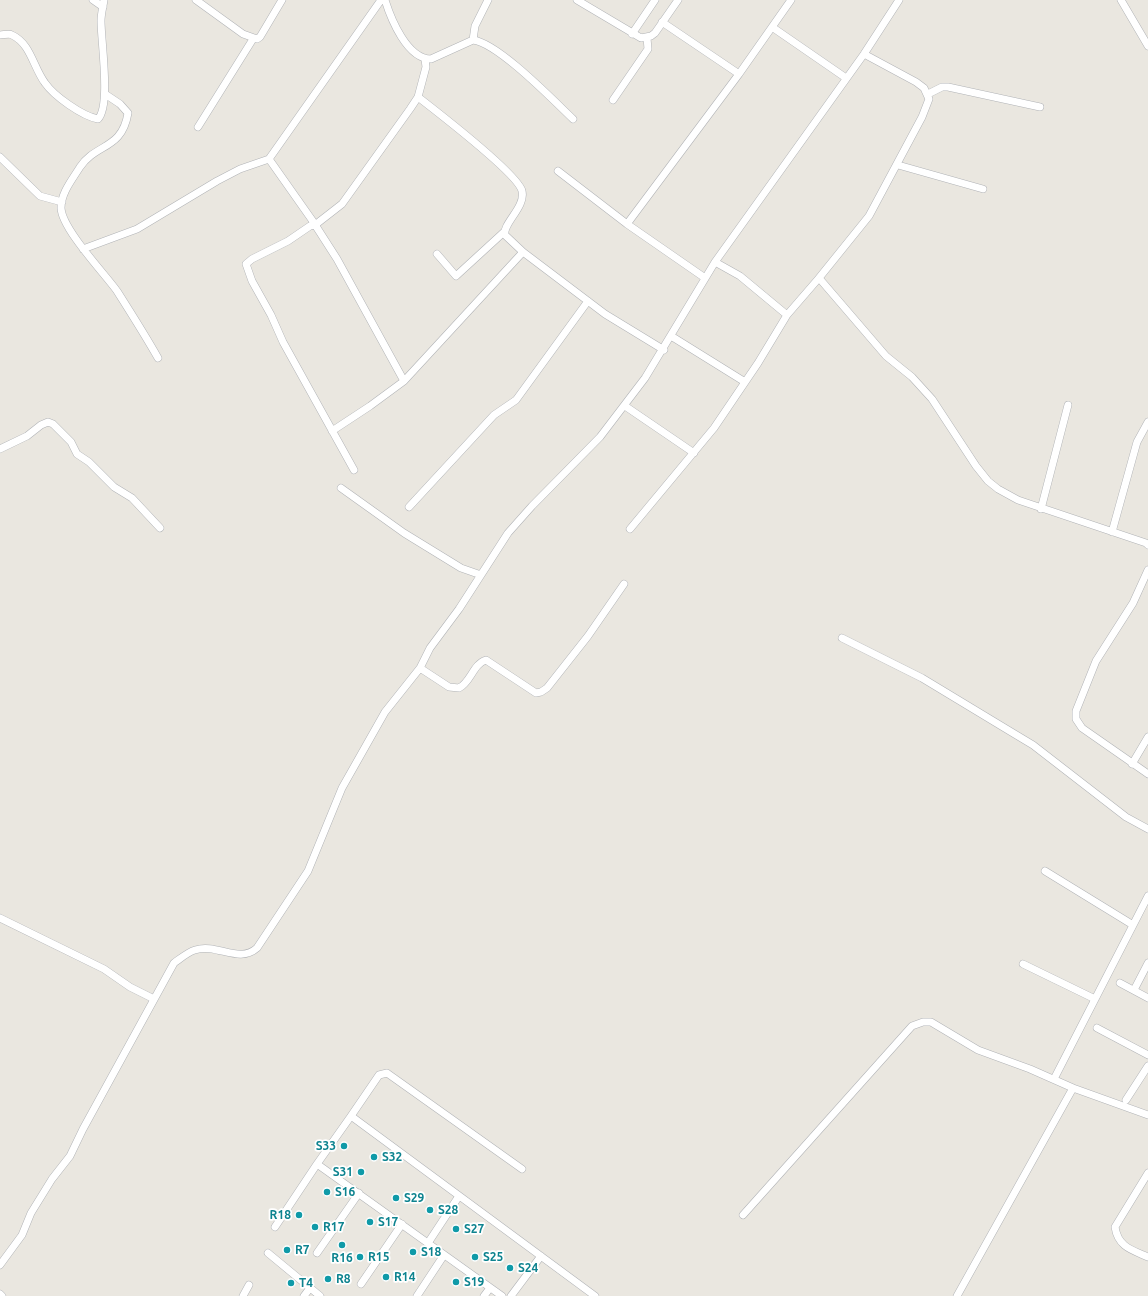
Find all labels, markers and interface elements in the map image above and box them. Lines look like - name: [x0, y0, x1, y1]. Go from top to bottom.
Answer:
- place label: S33: [316, 1139, 336, 1153]
- marker: S33: [339, 1141, 349, 1151]
- place label: S32: [382, 1150, 402, 1164]
- marker: S32: [369, 1152, 379, 1162]
- place label: S31: [333, 1165, 353, 1179]
- marker: S31: [356, 1167, 366, 1177]
- place label: S16: [335, 1185, 355, 1199]
- marker: S16: [322, 1187, 332, 1197]
- place label: S29: [404, 1191, 424, 1205]
- marker: S29: [391, 1193, 401, 1203]
- place label: S28: [438, 1203, 458, 1217]
- marker: S28: [425, 1205, 435, 1215]
- place label: R18: [270, 1208, 291, 1222]
- marker: R18: [294, 1210, 304, 1220]
- place label: S17: [378, 1215, 398, 1229]
- marker: S17: [365, 1217, 375, 1227]
- place label: R17: [323, 1220, 344, 1234]
- marker: R17: [310, 1222, 320, 1232]
- place label: S27: [464, 1222, 484, 1236]
- marker: S27: [451, 1224, 461, 1234]
- marker: R16: [337, 1240, 347, 1250]
- place label: R7: [295, 1243, 310, 1257]
- marker: R7: [282, 1245, 292, 1255]
- place label: S18: [421, 1245, 441, 1259]
- marker: S18: [408, 1247, 418, 1257]
- place label: R15: [368, 1250, 389, 1264]
- place label: S25: [483, 1250, 503, 1264]
- place label: R16: [331, 1251, 353, 1265]
- marker: R15: [355, 1252, 365, 1262]
- marker: S25: [470, 1252, 480, 1262]
- place label: S24: [518, 1261, 538, 1275]
- marker: S24: [505, 1263, 515, 1273]
- place label: R14: [394, 1270, 415, 1284]
- place label: R8: [336, 1272, 351, 1286]
- marker: R14: [381, 1272, 391, 1282]
- marker: R8: [323, 1274, 333, 1284]
- place label: S19: [464, 1275, 484, 1289]
- place label: T4: [299, 1276, 313, 1290]
- marker: S19: [451, 1277, 461, 1287]
- marker: T4: [286, 1278, 296, 1288]

